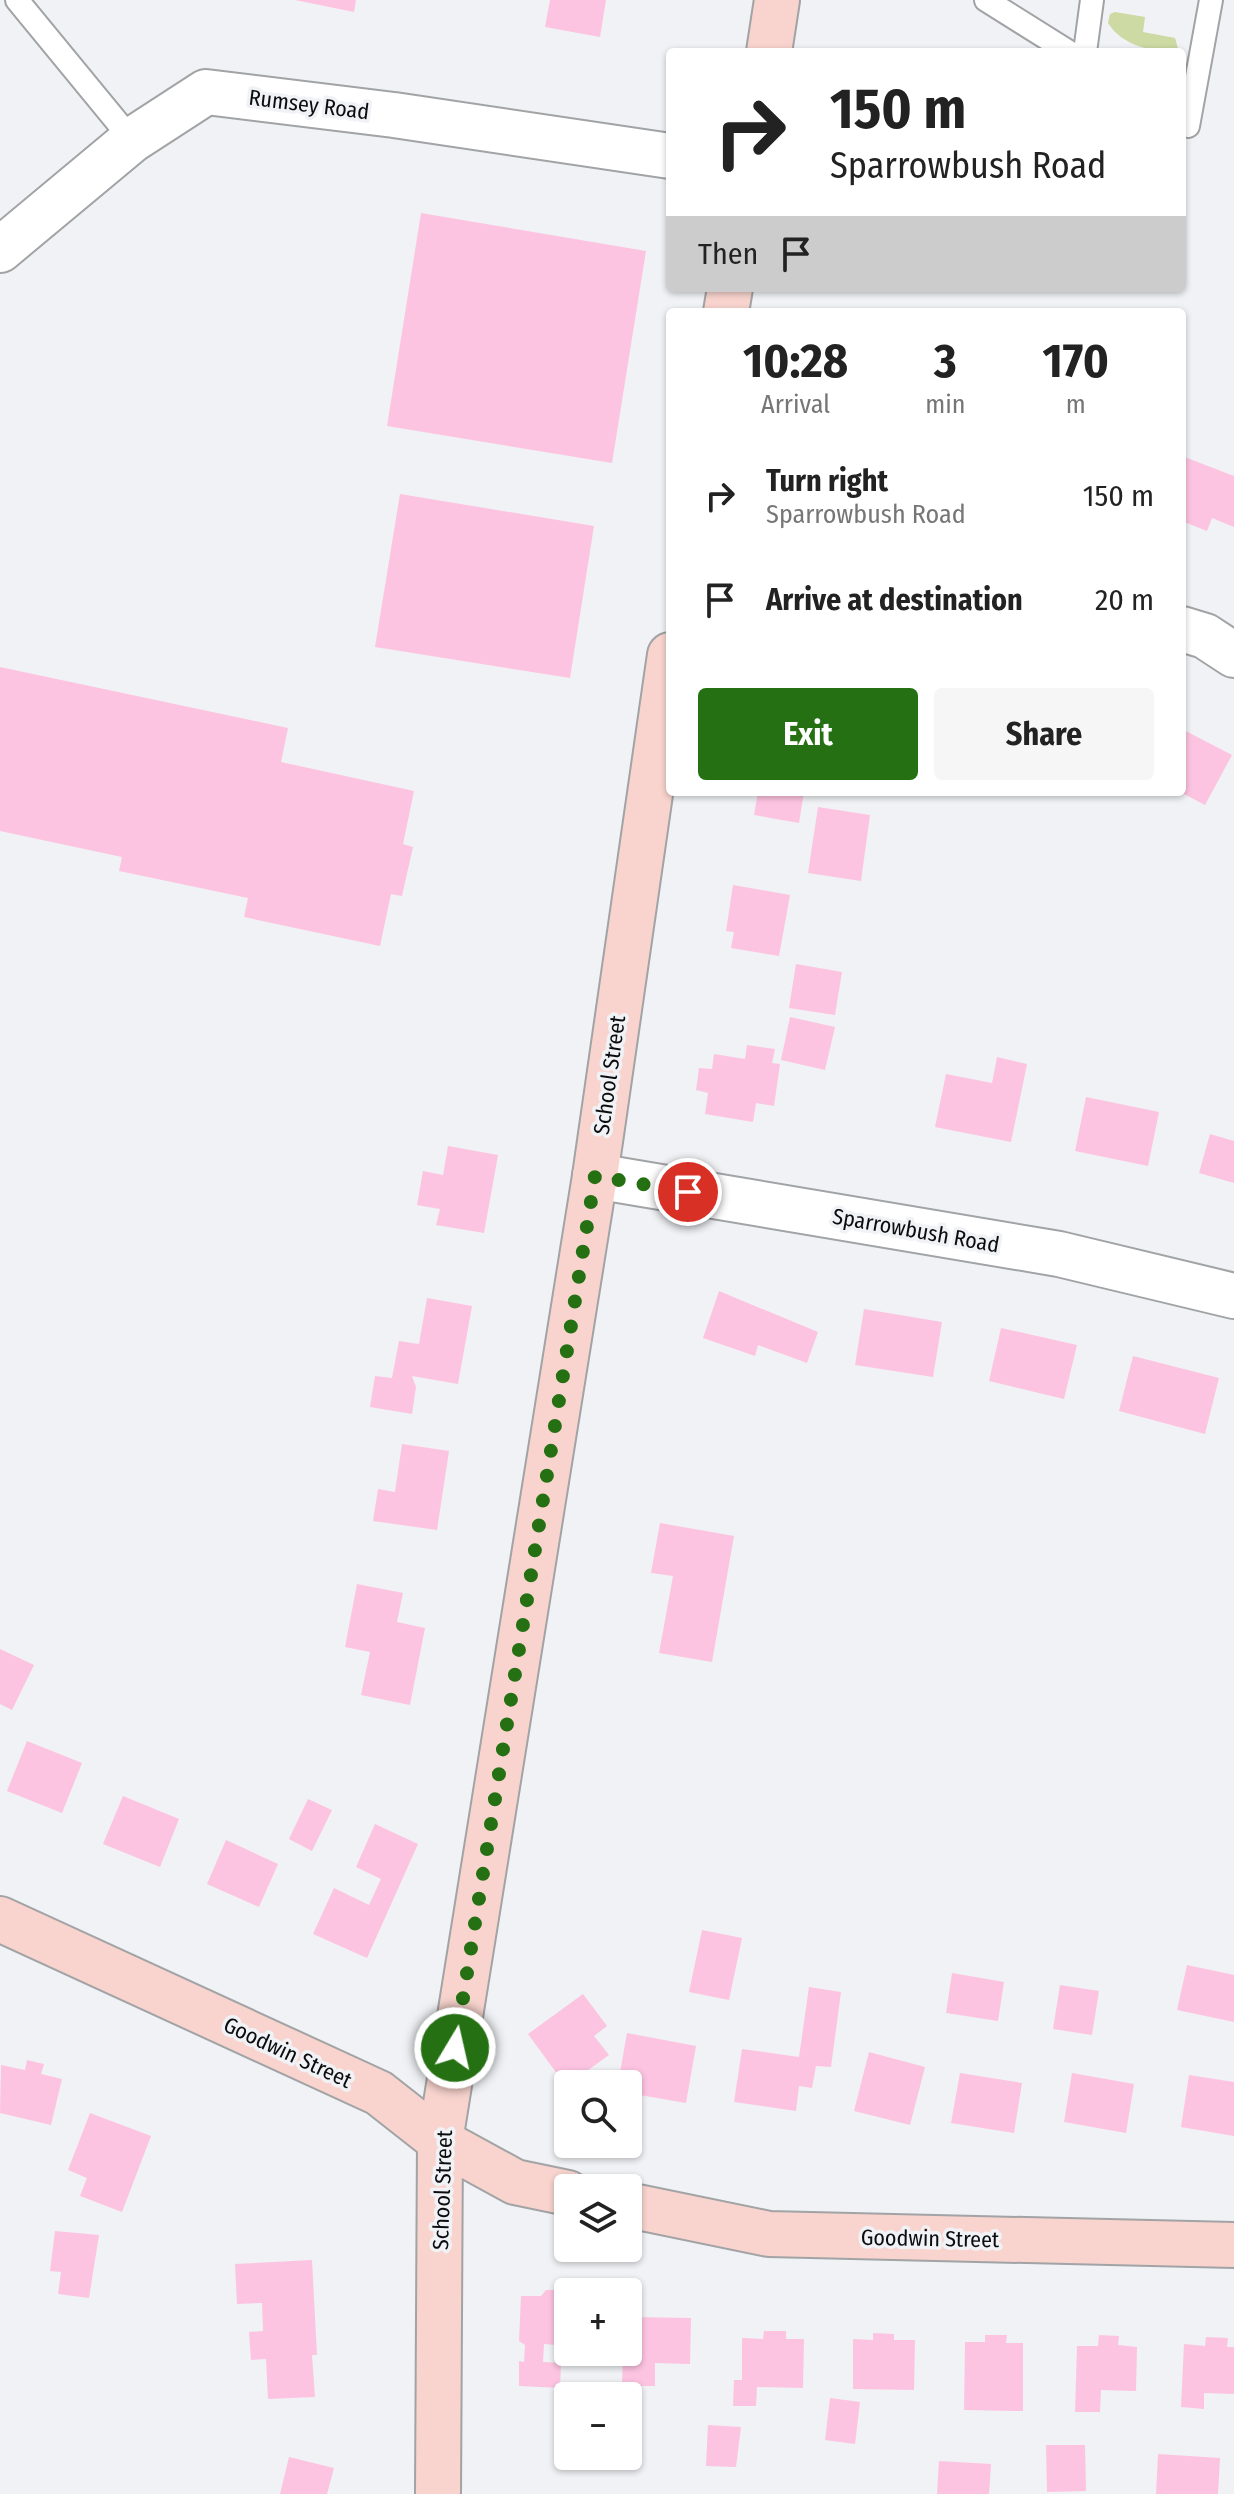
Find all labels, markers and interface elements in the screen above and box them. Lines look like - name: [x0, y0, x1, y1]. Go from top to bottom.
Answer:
- text: 150 m: [830, 76, 966, 143]
- icon: right: [698, 80, 802, 184]
- street label: Rumsey Road: [247, 84, 371, 125]
- text: Sparrowbush Road: [830, 144, 1106, 188]
- icon: arrive: [774, 232, 818, 276]
- text: Then: [698, 236, 758, 272]
- text: 10:28: [743, 332, 848, 390]
- text: 3: [934, 332, 957, 390]
- text: 170: [1042, 332, 1109, 390]
- text: Arrival: [761, 389, 830, 420]
- text: min: [925, 389, 965, 420]
- text: m: [1066, 389, 1086, 420]
- text: Turn right: [766, 463, 888, 499]
- icon: right: [698, 474, 742, 518]
- text: 150 m: [1083, 478, 1154, 514]
- text: Sparrowbush Road: [766, 499, 966, 530]
- icon: arrive: [698, 578, 742, 622]
- text: Arrive at destination: [766, 582, 1023, 618]
- text: 20 m: [1095, 582, 1154, 618]
- button: Exit: [698, 688, 918, 780]
- button: Share: [934, 688, 1154, 780]
- street label: School Street: [588, 1013, 631, 1136]
- pin: [654, 1158, 722, 1226]
- icon: arrive: [666, 1170, 710, 1214]
- street label: Sparrowbush Road: [830, 1203, 1001, 1258]
- position arrow: [413, 2006, 497, 2090]
- street label: Goodwin Street: [219, 2011, 357, 2094]
- map controls: [554, 2070, 642, 2470]
- button: search: [554, 2070, 642, 2158]
- street label: School Street: [427, 2129, 458, 2251]
- button: layers: [554, 2174, 642, 2262]
- street label: Goodwin Street: [861, 2224, 1000, 2253]
- button: +: [554, 2278, 642, 2366]
- button: −: [554, 2382, 642, 2470]

